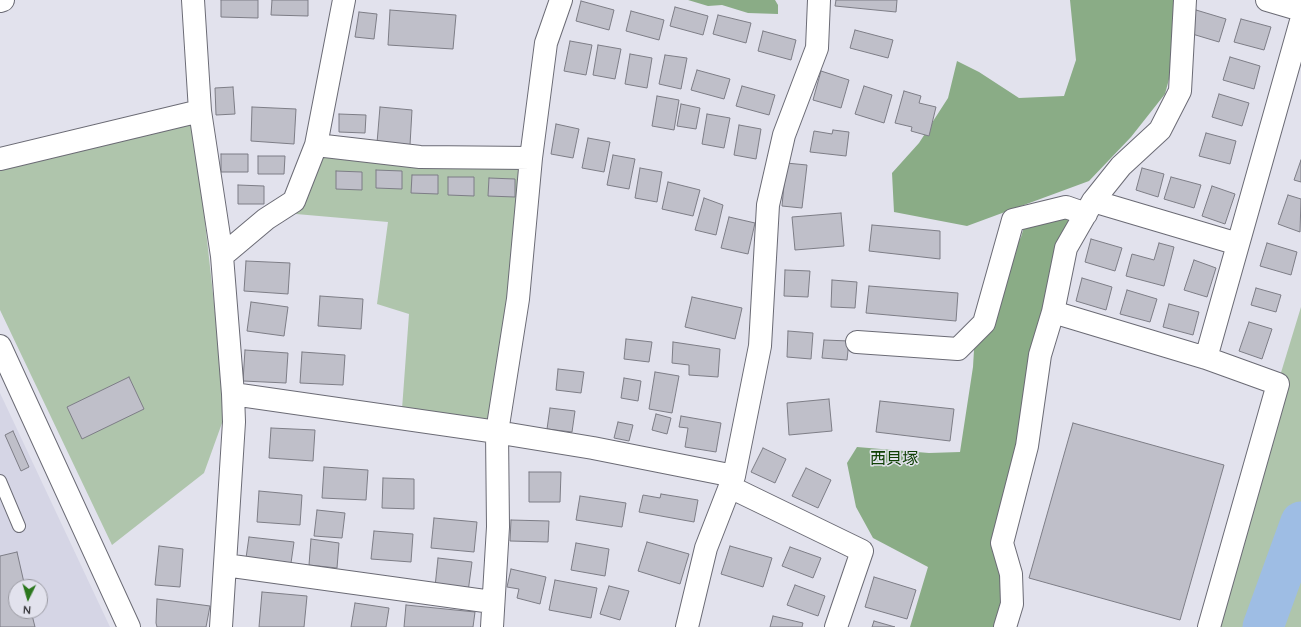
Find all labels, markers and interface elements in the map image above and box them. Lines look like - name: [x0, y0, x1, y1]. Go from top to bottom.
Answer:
- district label: 西貝塚: [870, 449, 918, 469]
- north arrow: [8, 579, 48, 619]
- text: N: [22, 603, 32, 617]

